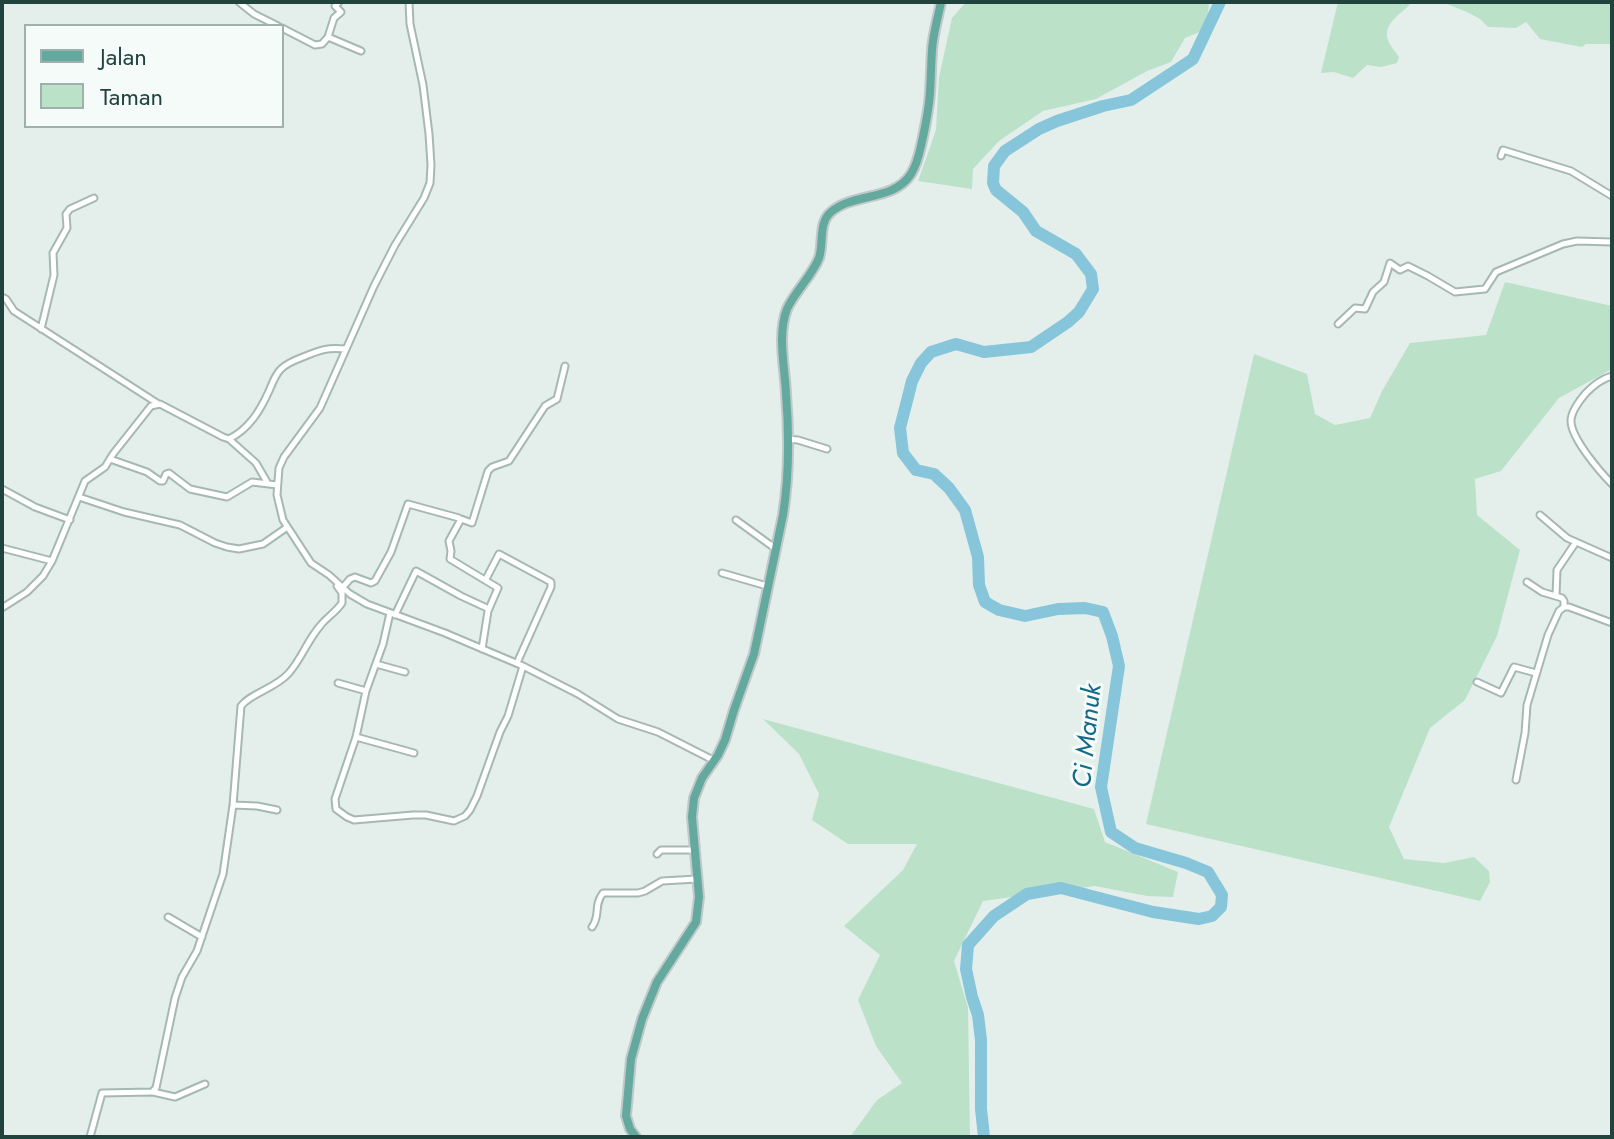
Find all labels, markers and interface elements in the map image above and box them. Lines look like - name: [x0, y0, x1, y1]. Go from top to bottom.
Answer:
- legend: [24, 24, 284, 128]
- text: Jalan: [100, 39, 147, 74]
- text: Taman: [100, 79, 163, 114]
- water label: Ci Manuk: [1068, 683, 1110, 789]

